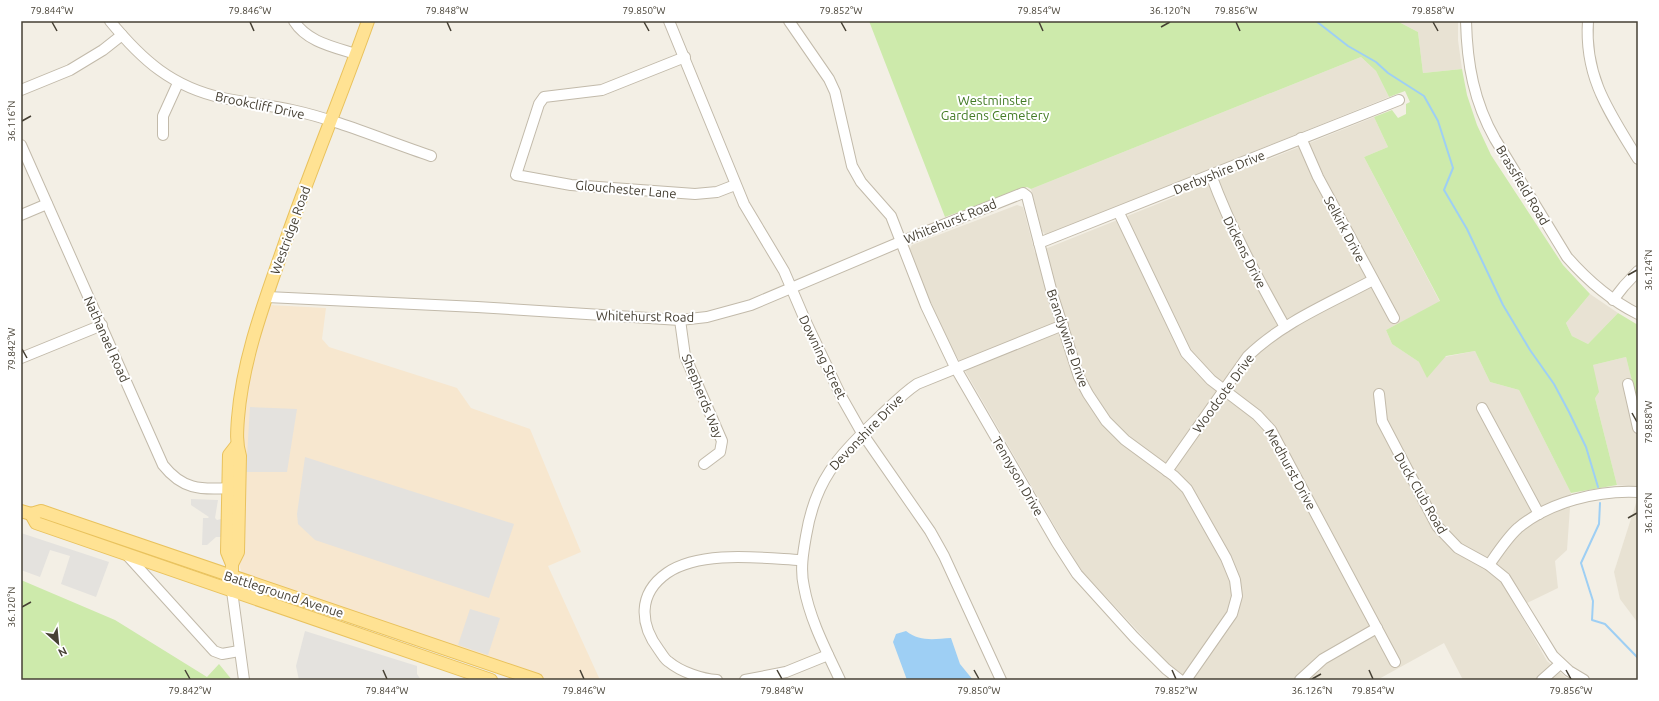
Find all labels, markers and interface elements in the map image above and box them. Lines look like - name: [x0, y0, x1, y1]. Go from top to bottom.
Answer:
- text: 79.844°W: [30, 5, 74, 16]
- text: 79.846°W: [228, 5, 272, 16]
- text: 79.848°W: [425, 5, 469, 16]
- text: 79.850°W: [622, 5, 666, 16]
- text: 79.852°W: [819, 5, 863, 16]
- text: 79.854°W: [1017, 5, 1061, 16]
- text: 36.120°N: [1149, 5, 1191, 16]
- text: 79.856°W: [1214, 5, 1258, 16]
- text: 79.858°W: [1411, 5, 1455, 16]
- street label: Brookcliff Drive: [214, 89, 306, 121]
- park label: Westminster Gardens Cemetery: [941, 93, 1049, 122]
- text: 36.116°N: [6, 100, 17, 142]
- street label: Brassfield Road: [1494, 143, 1552, 227]
- street label: Derbyshire Drive: [1171, 147, 1267, 197]
- street label: Glouchester Lane: [575, 178, 677, 200]
- street label: Westridge Road: [268, 184, 312, 276]
- street label: Selkirk Drive: [1322, 194, 1368, 264]
- street label: Whitehurst Road: [902, 196, 998, 246]
- street label: Dickens Drive: [1221, 214, 1269, 290]
- text: 36.124°N: [1643, 249, 1654, 291]
- street label: Brandywine Drive: [1045, 287, 1091, 389]
- street label: Nathanael Road: [82, 294, 132, 384]
- street label: Whitehurst Road: [596, 308, 694, 324]
- street label: Downing Street: [797, 313, 849, 401]
- text: 79.842°W: [6, 327, 17, 371]
- street label: Woodcote Drive: [1190, 351, 1256, 435]
- street label: Shepherds Way: [680, 352, 726, 440]
- street label: Devonshire Drive: [826, 391, 906, 473]
- text: 79.858°W: [1643, 400, 1654, 444]
- street label: Medhurst Drive: [1263, 426, 1319, 512]
- street label: Tennyson Drive: [990, 434, 1046, 518]
- street label: Duck Club Road: [1392, 450, 1450, 536]
- text: 36.126°N: [1643, 492, 1654, 534]
- street label: Battleground Avenue: [222, 568, 346, 620]
- text: 36.120°N: [6, 586, 17, 628]
- north arrow: [38, 623, 78, 663]
- text: N: [56, 645, 69, 659]
- text: 79.842°W: [168, 685, 212, 696]
- text: 79.844°W: [365, 685, 409, 696]
- text: 79.846°W: [562, 685, 606, 696]
- text: 79.848°W: [760, 685, 804, 696]
- text: 79.850°W: [957, 685, 1001, 696]
- text: 79.852°W: [1154, 685, 1198, 696]
- text: 36.126°N: [1291, 685, 1333, 696]
- text: 79.854°W: [1351, 685, 1395, 696]
- text: 79.856°W: [1549, 685, 1593, 696]

